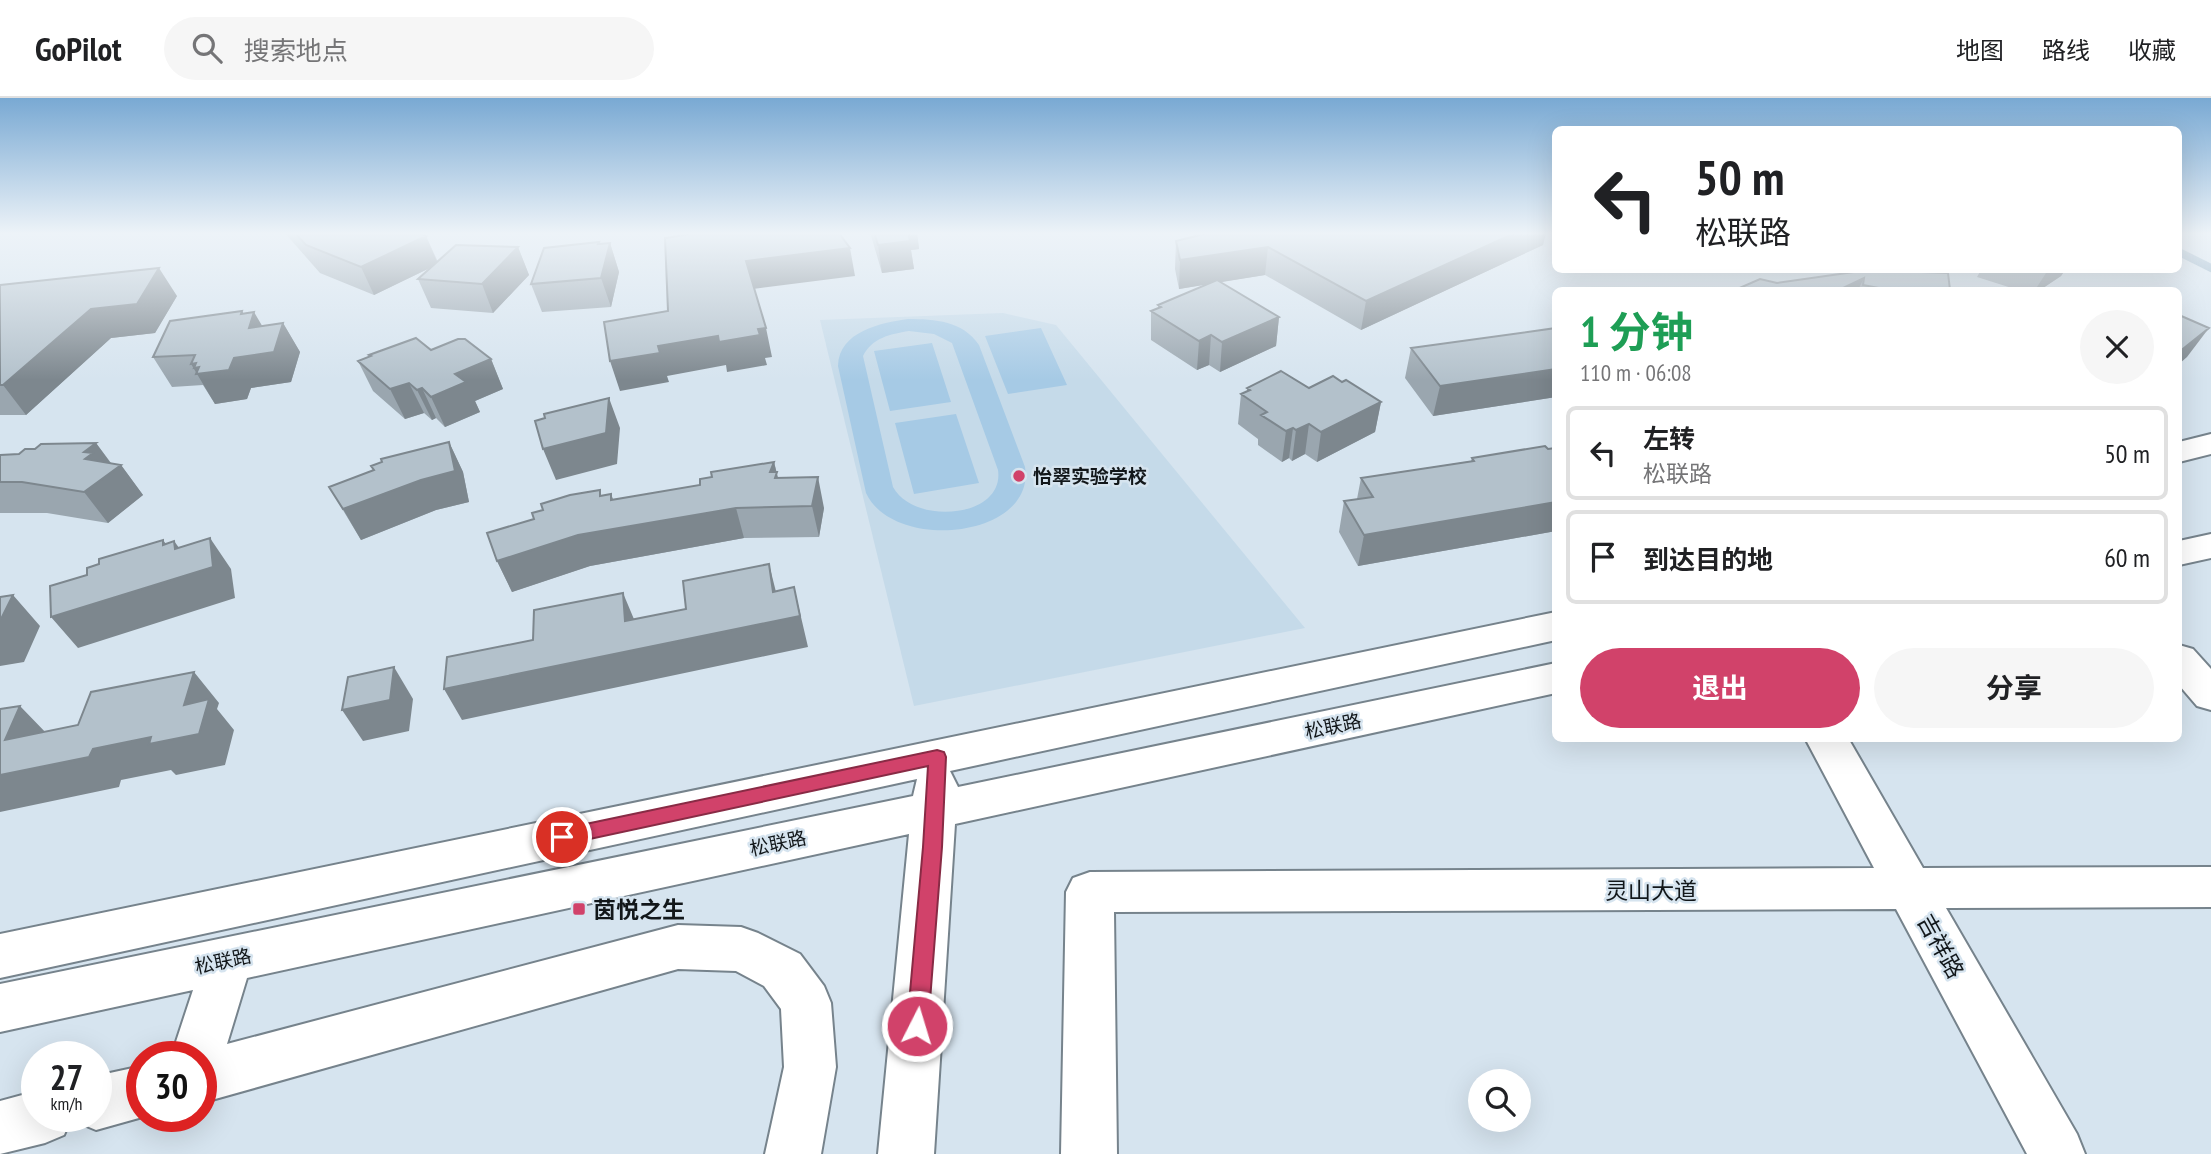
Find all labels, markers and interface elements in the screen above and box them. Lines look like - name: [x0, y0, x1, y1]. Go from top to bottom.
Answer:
- search box: [164, 17, 654, 80]
- text: GoPilot: [35, 27, 122, 70]
- icon: search: [188, 29, 226, 67]
- text: 搜索地点: [244, 34, 348, 67]
- text: 地图: [1956, 35, 2004, 66]
- text: 路线: [2042, 35, 2090, 66]
- text: 收藏: [2128, 35, 2176, 66]
- text: 50 m: [1695, 145, 1784, 209]
- icon: left: [1580, 154, 1671, 245]
- text: 松联路: [1695, 211, 1791, 253]
- text: 1 分钟: [1580, 304, 1693, 359]
- button: close: [2080, 310, 2154, 384]
- text: 110 m · 06:08: [1580, 358, 1692, 387]
- text: 左转: [1643, 422, 1695, 455]
- icon: left: [1584, 434, 1622, 472]
- text: 50 m: [2104, 437, 2150, 470]
- text: 松联路: [1643, 459, 1712, 488]
- place label: 怡翠实验学校: [1033, 464, 1147, 488]
- marker: 怡翠实验学校: [1011, 468, 1027, 484]
- icon: arrive: [1584, 538, 1622, 576]
- text: 60 m: [2104, 541, 2150, 574]
- text: 到达目的地: [1643, 543, 1773, 576]
- button: 退出: [1580, 648, 1860, 728]
- button: 分享: [1874, 648, 2154, 728]
- street label: 松联路: [1303, 708, 1363, 744]
- pin: [532, 807, 592, 867]
- icon: arrive: [543, 818, 581, 856]
- street label: 松联路: [748, 825, 808, 861]
- street label: 灵山大道: [1605, 876, 1697, 905]
- place label: 茵悦之生: [593, 895, 685, 924]
- marker: 茵悦之生: [571, 901, 587, 917]
- street label: 吉祥路: [1912, 909, 1970, 983]
- street label: 松联路: [193, 943, 253, 979]
- position arrow: [880, 989, 954, 1063]
- speed limit sign: 30: [126, 1041, 217, 1132]
- text: 27: [50, 1054, 83, 1100]
- map controls: [1468, 1069, 1531, 1132]
- button: search: [1468, 1069, 1531, 1132]
- text: km/h: [51, 1092, 82, 1115]

